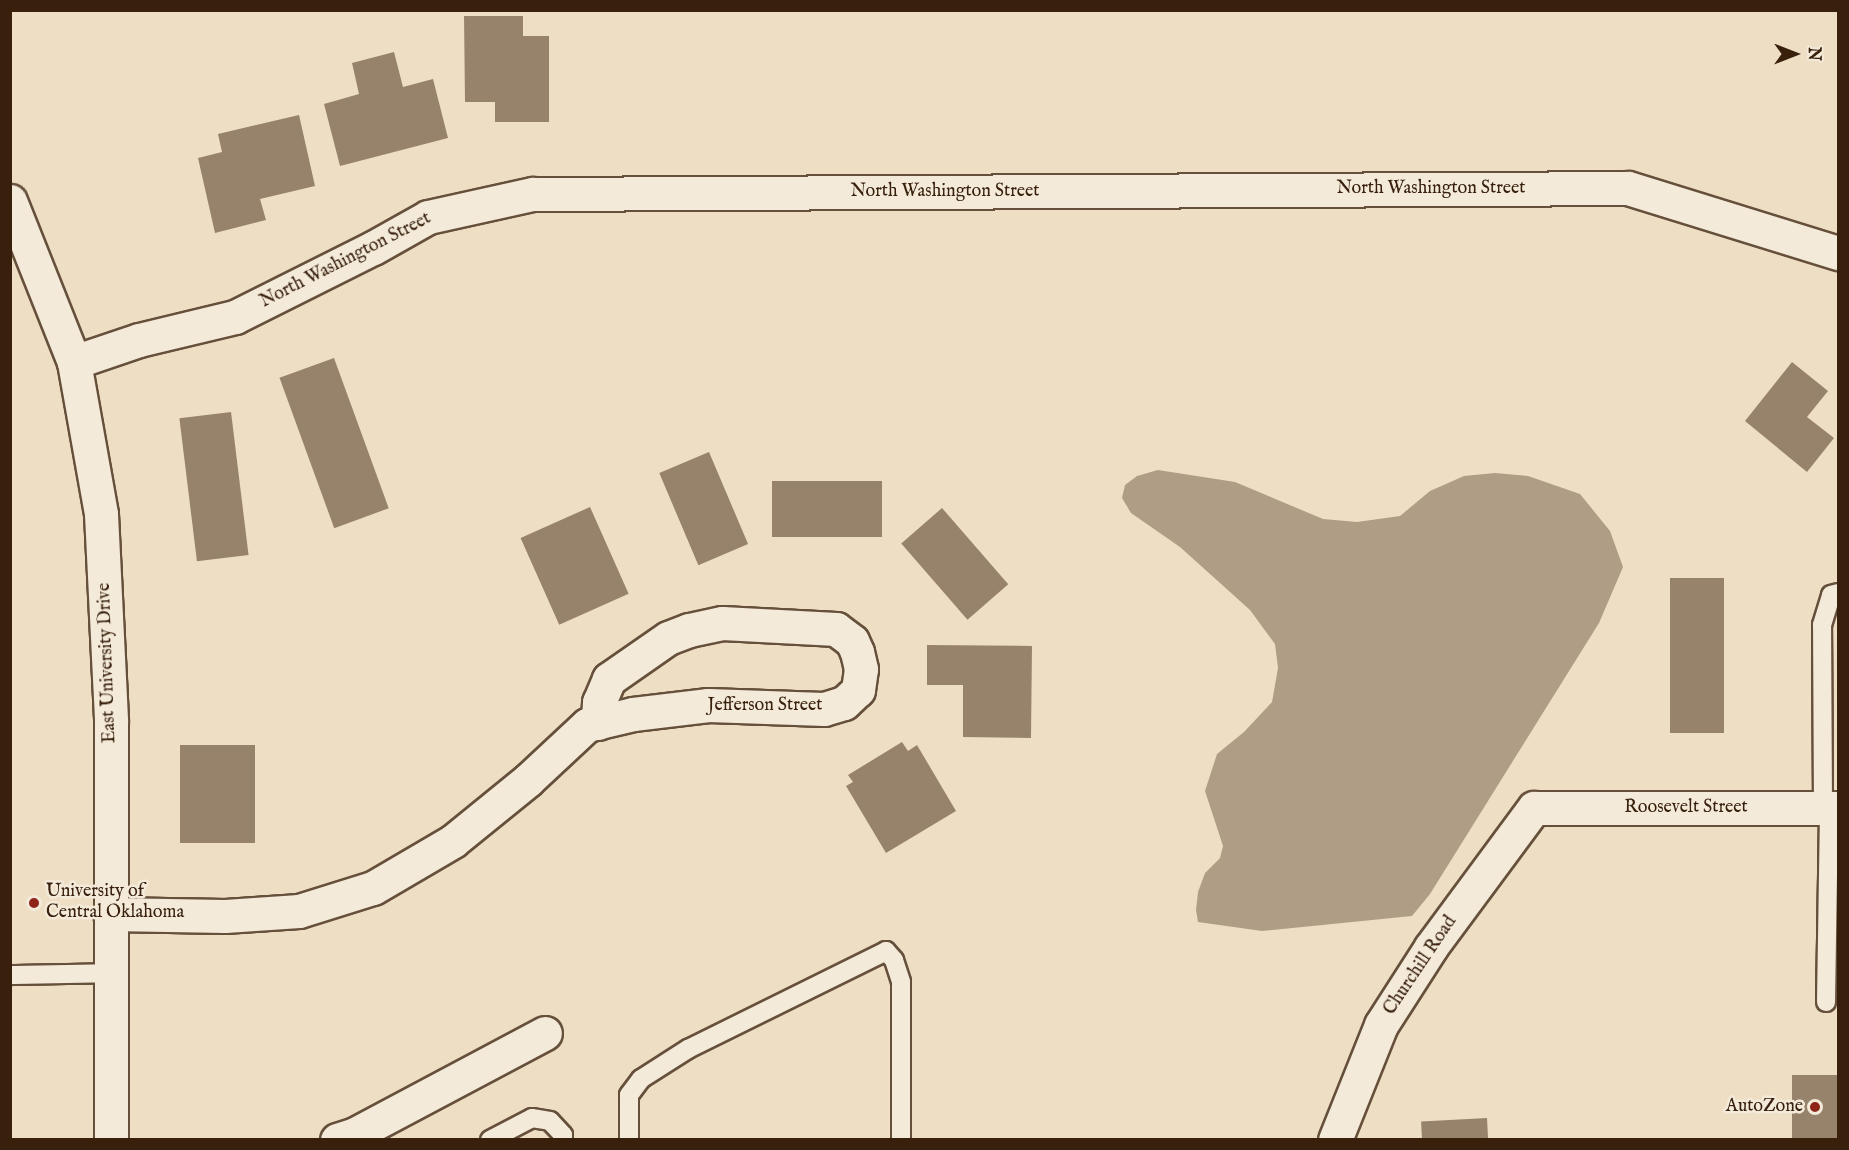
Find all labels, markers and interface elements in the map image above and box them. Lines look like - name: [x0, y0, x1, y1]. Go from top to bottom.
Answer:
- north arrow: [1765, 24, 1825, 84]
- text: N: [1803, 47, 1823, 61]
- street label: North Washington Street: [1337, 178, 1525, 200]
- street label: North Washington Street: [851, 181, 1039, 203]
- street label: North Washington Street: [257, 208, 435, 314]
- street label: East University Drive: [94, 582, 122, 744]
- street label: Jefferson Street: [708, 695, 822, 717]
- street label: Roosevelt Street: [1624, 797, 1748, 819]
- place label: University of Central Oklahoma: [46, 882, 184, 924]
- marker: University of Central Oklahoma: [27, 896, 41, 910]
- street label: Churchill Road: [1380, 912, 1462, 1020]
- place label: AutoZone: [1726, 1096, 1803, 1118]
- marker: AutoZone: [1808, 1100, 1822, 1114]

